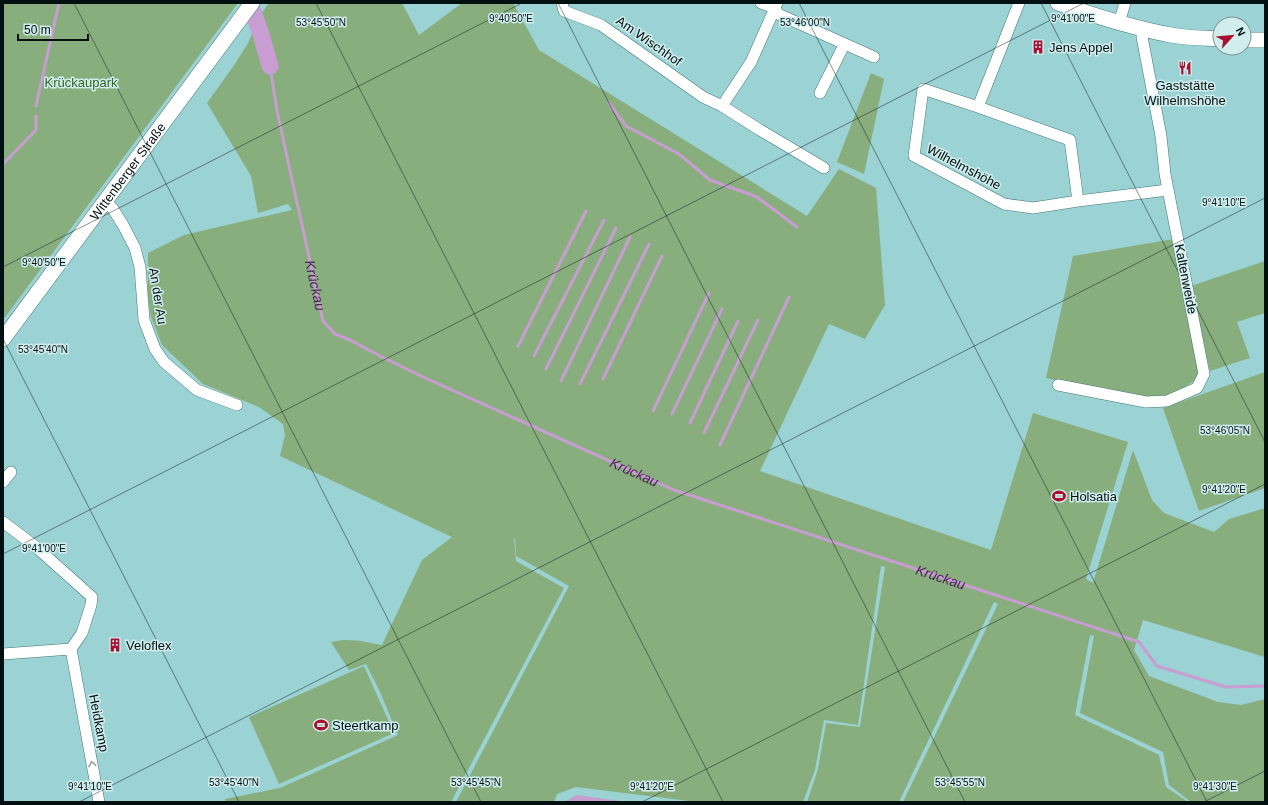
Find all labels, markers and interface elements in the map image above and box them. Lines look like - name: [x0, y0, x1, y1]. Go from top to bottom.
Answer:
- text: 9°40'50"E: [489, 13, 533, 24]
- street label: Am Wischhof: [613, 13, 685, 69]
- text: 9°41'00"E: [1051, 13, 1095, 24]
- scale bar: [18, 16, 88, 42]
- north arrow: [1212, 16, 1252, 56]
- text: 53°45'50"N: [296, 17, 346, 28]
- text: 53°46'00"N: [780, 17, 830, 28]
- text: 50 m: [24, 23, 51, 37]
- text: N: [1234, 25, 1248, 38]
- building icon: Jens Appel: [1030, 39, 1046, 55]
- place label: Jens Appel: [1049, 40, 1113, 55]
- restaurant icon: Gaststätte Wilhelmshöhe: [1177, 60, 1193, 76]
- park label: Krückaupark: [45, 75, 118, 90]
- place label: Gaststätte Wilhelmshöhe: [1144, 78, 1226, 108]
- street label: Wittenberger Straße: [87, 120, 168, 223]
- street label: Wilhelmshöhe: [924, 141, 1004, 193]
- text: 9°41'10"E: [1202, 197, 1246, 208]
- street label: Kaltenweide: [1172, 243, 1200, 315]
- text: 9°40'50"E: [22, 257, 66, 268]
- water label: Krückau: [302, 259, 329, 312]
- street label: An der Au: [146, 267, 170, 325]
- text: 53°45'40"N: [18, 344, 68, 355]
- text: 53°46'05"N: [1200, 425, 1250, 436]
- water label: Krückau: [608, 454, 661, 490]
- text: 9°41'20"E: [1202, 484, 1246, 495]
- sports icon: Holsatia: [1051, 488, 1067, 504]
- place label: Holsatia: [1070, 489, 1118, 504]
- text: 9°41'00"E: [22, 543, 66, 554]
- water label: Krückau: [914, 562, 968, 593]
- building icon: Veloflex: [107, 637, 123, 653]
- place label: Veloflex: [126, 638, 172, 653]
- street label: Heidkamp: [86, 693, 112, 753]
- sports icon: Steertkamp: [313, 717, 329, 733]
- place label: Steertkamp: [332, 718, 398, 733]
- one-way arrow: [88, 760, 97, 767]
- text: 53°45'40"N: [209, 777, 259, 788]
- text: 53°45'45"N: [451, 777, 501, 788]
- text: 53°45'55"N: [935, 777, 985, 788]
- text: 9°41'10"E: [68, 781, 112, 792]
- text: 9°41'20"E: [630, 781, 674, 792]
- text: 9°41'30"E: [1193, 781, 1237, 792]

